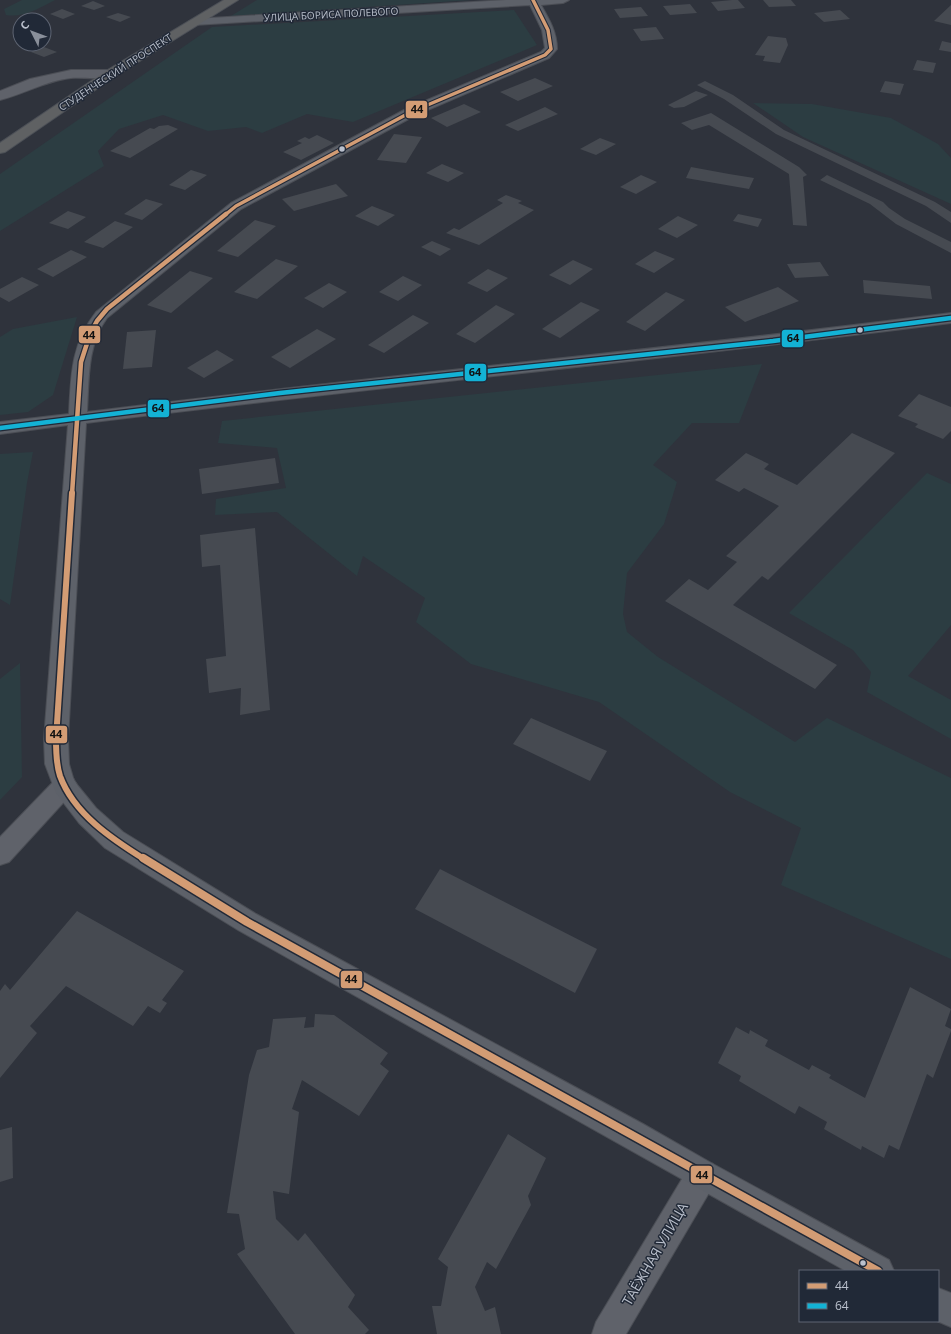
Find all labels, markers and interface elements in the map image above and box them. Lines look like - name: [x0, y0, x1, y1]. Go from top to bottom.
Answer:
- street label: УЛИЦА БОРИСА ПОЛЕВОГО: [263, 3, 399, 25]
- north arrow: [12, 12, 52, 52]
- text: С: [16, 17, 32, 33]
- street label: СТУДЕНЧЕСКИЙ ПРОСПЕКТ: [56, 30, 175, 114]
- line badge: 44: [405, 100, 428, 119]
- text: 44: [411, 101, 424, 116]
- unlabelled marker: [337, 144, 347, 154]
- line badge: 44: [78, 325, 101, 344]
- unlabelled marker: [855, 325, 865, 335]
- text: 44: [83, 327, 96, 342]
- line badge: 64: [781, 329, 804, 348]
- text: 64: [787, 330, 800, 345]
- line badge: 64: [464, 363, 487, 382]
- text: 64: [469, 364, 482, 379]
- line badge: 64: [147, 399, 170, 418]
- text: 64: [152, 400, 165, 415]
- line badge: 44: [45, 725, 68, 744]
- text: 44: [50, 726, 63, 741]
- line badge: 44: [340, 970, 363, 989]
- text: 44: [345, 971, 358, 986]
- line badge: 44: [690, 1165, 713, 1184]
- text: 44: [696, 1167, 709, 1182]
- street label: ТАЁЖНАЯ УЛИЦА: [617, 1199, 692, 1309]
- unlabelled marker: [858, 1258, 868, 1268]
- legend: [799, 1270, 939, 1322]
- text: 44: [835, 1277, 849, 1294]
- text: 64: [835, 1297, 849, 1314]

